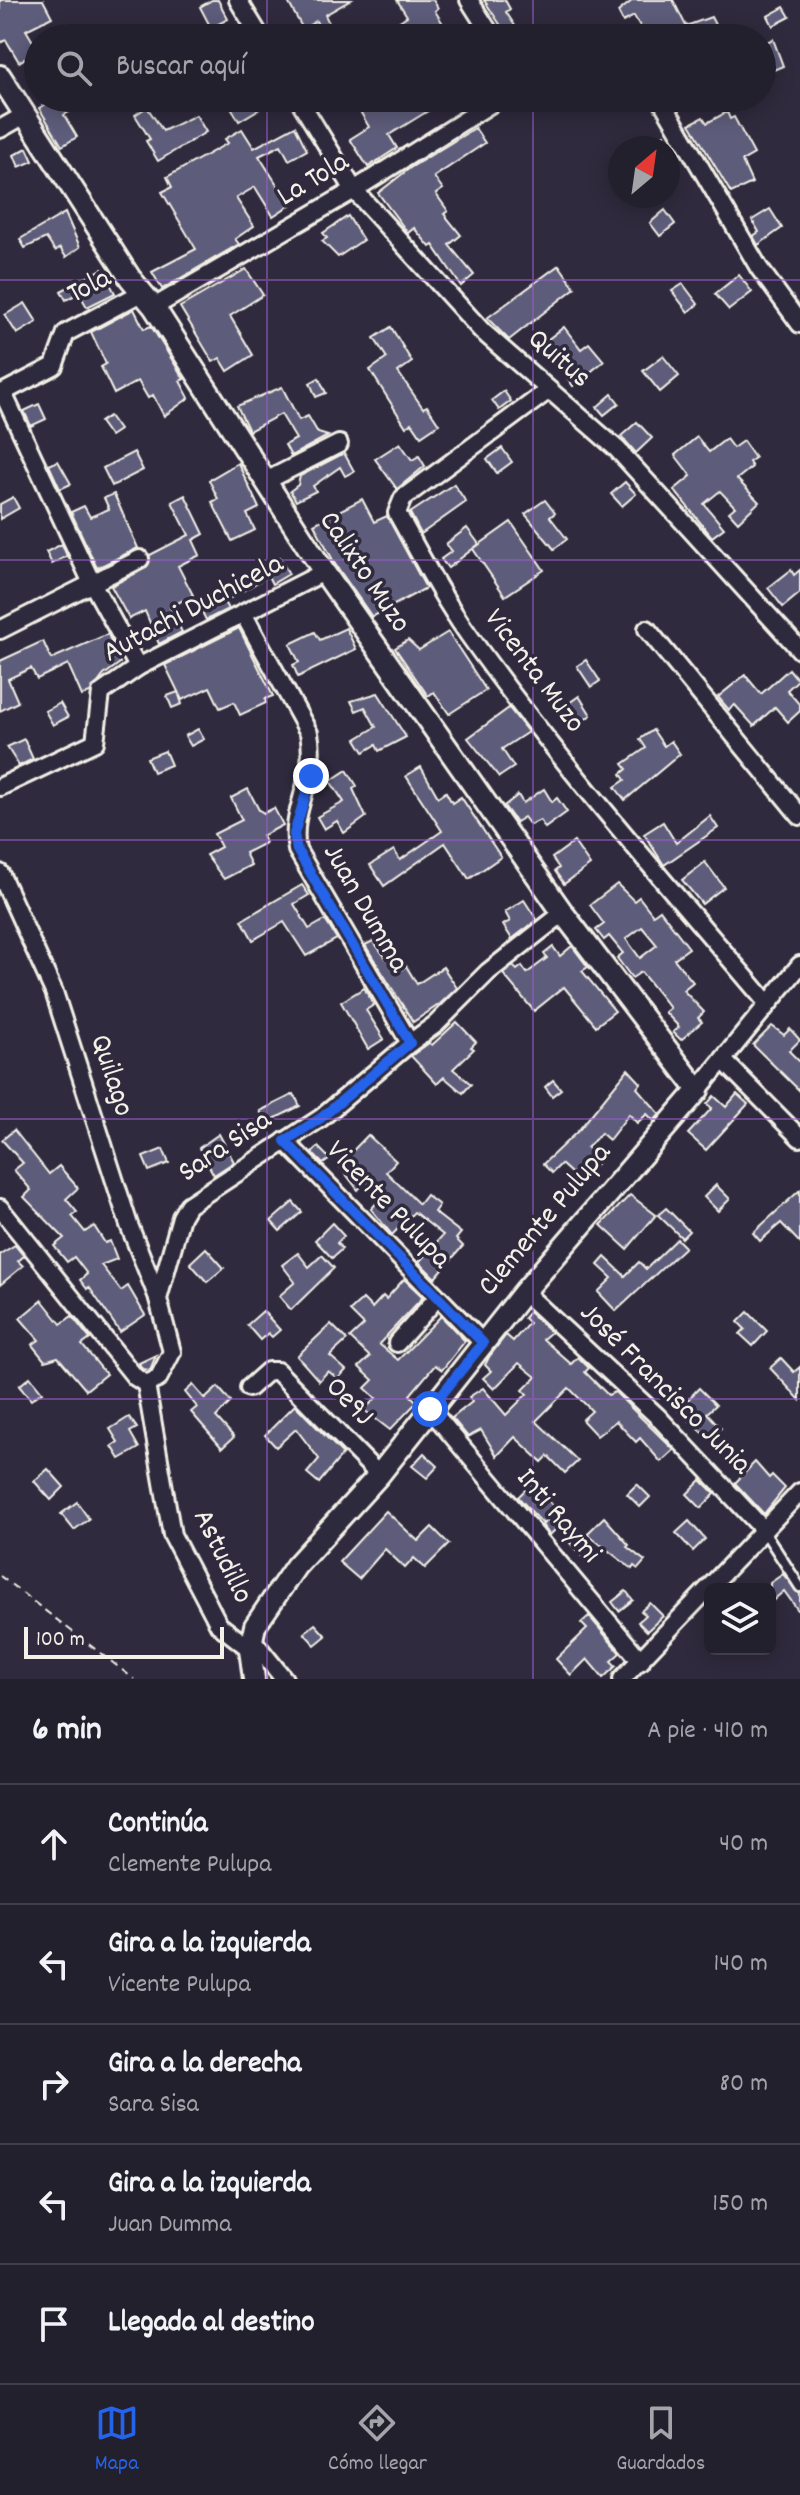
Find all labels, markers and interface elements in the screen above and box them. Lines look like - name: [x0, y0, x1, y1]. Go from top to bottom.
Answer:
- search box: [24, 24, 776, 112]
- icon: search: [52, 46, 96, 90]
- text: Buscar aquí: [116, 47, 246, 90]
- north arrow: [608, 136, 680, 208]
- street label: La Tola: [270, 142, 359, 219]
- street label: Tola: [61, 258, 120, 317]
- street label: Quitus: [517, 320, 599, 400]
- street label: Calixto Muzo: [306, 503, 420, 643]
- street label: Autachi Duchicela: [96, 544, 293, 676]
- street label: Vicenta Muzo: [472, 601, 594, 743]
- route end: [293, 758, 329, 794]
- street label: Juan Dumma: [310, 837, 419, 982]
- street label: Quilago: [77, 1030, 143, 1122]
- street label: Sara Sisa: [171, 1100, 282, 1195]
- street label: Vicente Pulupa: [314, 1132, 460, 1281]
- street label: Clemente Pulupa: [469, 1134, 624, 1307]
- street label: José Francisco Junia: [568, 1294, 761, 1487]
- street label: Oe9J: [313, 1368, 383, 1438]
- route start: [412, 1391, 448, 1427]
- street label: Inti Raymi: [504, 1460, 610, 1574]
- street label: Astudillo: [180, 1503, 262, 1611]
- map controls: [704, 1583, 776, 1655]
- button: layers: [704, 1583, 776, 1655]
- scale bar: [24, 1623, 224, 1659]
- text: 100 m: [36, 1625, 85, 1656]
- text: 6 min: [32, 1707, 102, 1756]
- text: A pie · 410 m: [647, 1713, 768, 1750]
- text: Continúa: [108, 1804, 207, 1847]
- icon: ahead: [32, 1822, 76, 1866]
- text: 40 m: [719, 1826, 768, 1863]
- text: Clemente Pulupa: [108, 1847, 271, 1884]
- text: Gira a la izquierda: [108, 1924, 311, 1967]
- icon: left: [32, 1942, 76, 1986]
- text: 140 m: [714, 1946, 768, 1983]
- text: Vicente Pulupa: [108, 1967, 251, 2004]
- text: Gira a la derecha: [108, 2044, 301, 2087]
- icon: right: [32, 2062, 76, 2106]
- text: 80 m: [720, 2066, 768, 2103]
- text: Sara Sisa: [108, 2087, 199, 2124]
- text: Gira a la izquierda: [108, 2164, 311, 2207]
- icon: left: [32, 2182, 76, 2226]
- text: 150 m: [712, 2186, 768, 2223]
- text: Juan Dumma: [108, 2207, 231, 2244]
- icon: arrive: [32, 2302, 76, 2346]
- text: Llegada al destino: [108, 2303, 315, 2346]
- tab: Mapa: [95, 2401, 139, 2480]
- tab: Cómo llegar: [328, 2401, 427, 2480]
- tab: Guardados: [616, 2401, 705, 2480]

